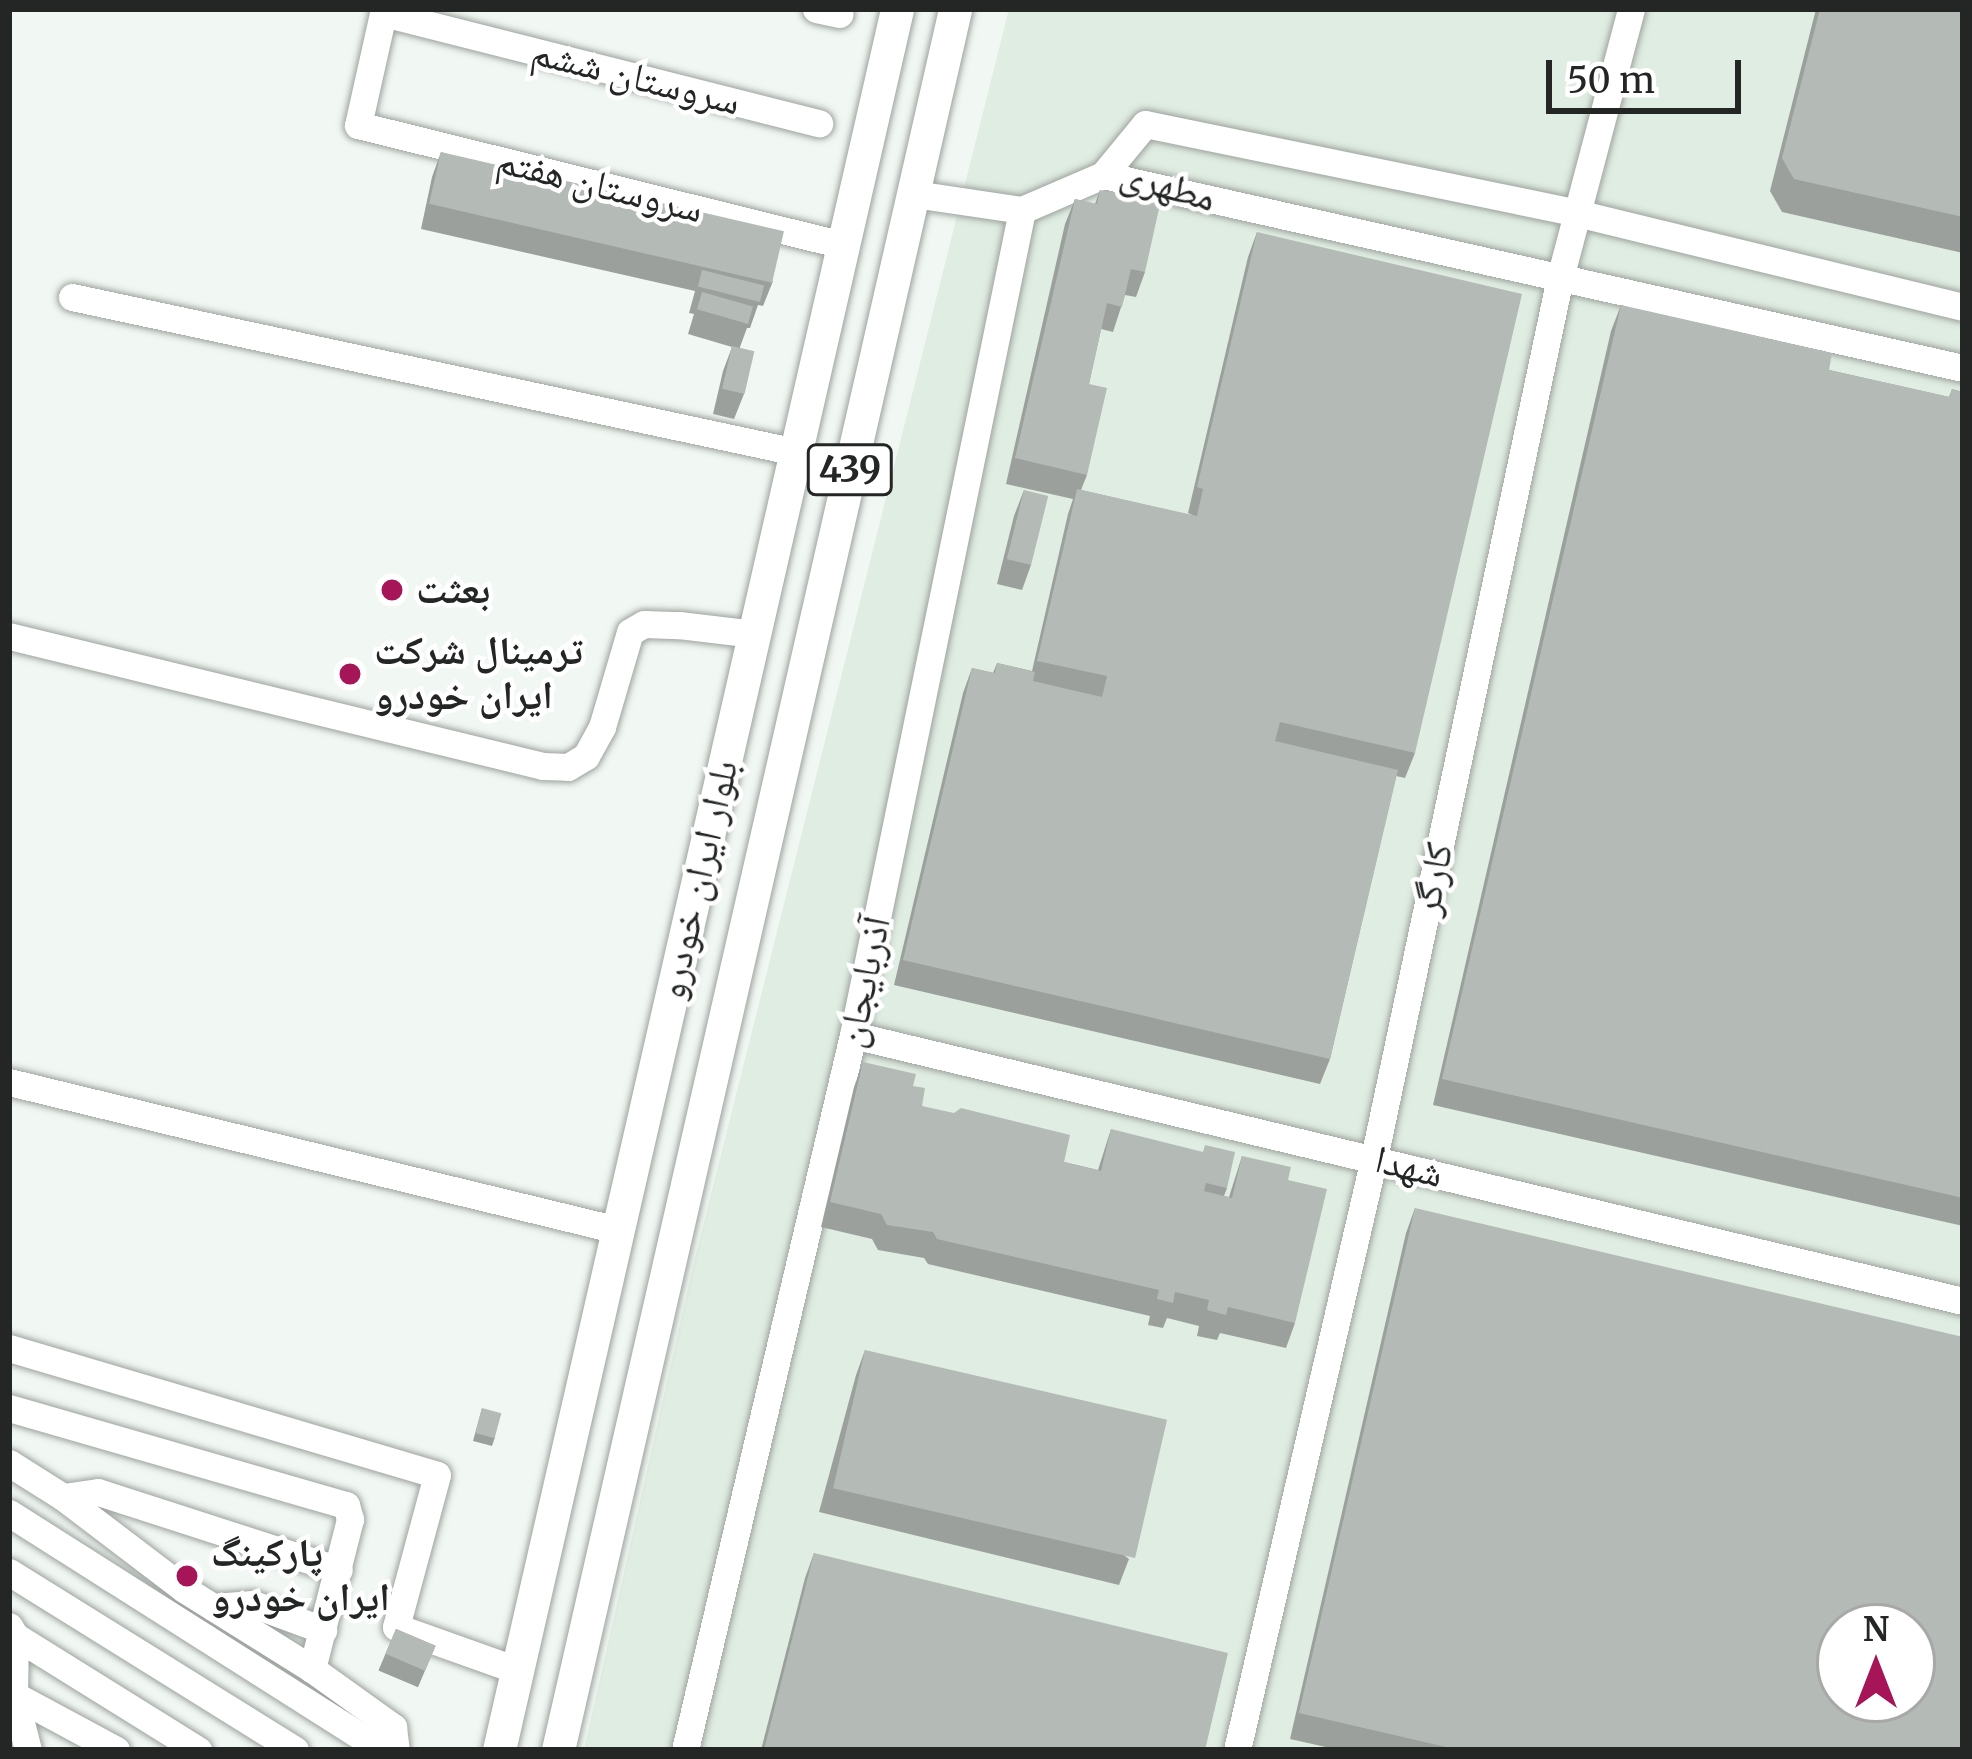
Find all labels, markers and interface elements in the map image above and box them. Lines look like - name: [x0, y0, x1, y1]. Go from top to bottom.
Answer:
- street label: سروستان ششم: [527, 28, 745, 126]
- scale bar: [1552, 36, 1747, 110]
- text: 50 m: [1567, 58, 1655, 103]
- street label: سروستان هفتم: [492, 137, 708, 233]
- street label: مطهری: [1115, 150, 1221, 222]
- road number: 439: [805, 440, 895, 500]
- place label: بعثت: [416, 567, 490, 613]
- marker: بعثت: [379, 577, 405, 603]
- place label: ترمینال شرکت ایران خودرو: [374, 629, 583, 720]
- marker: ترمینال شرکت ایران خودرو: [337, 661, 363, 687]
- street label: بلوار ایران خودرو: [648, 756, 748, 1004]
- street label: کارگر: [1403, 838, 1463, 920]
- street label: آذربایجان: [827, 912, 901, 1052]
- street label: شهدا: [1370, 1136, 1448, 1198]
- place label: پارکینگ ایران خودرو: [211, 1531, 390, 1622]
- marker: پارکینگ ایران خودرو: [174, 1563, 200, 1589]
- north arrow: [1816, 1603, 1936, 1723]
- text: N: [1863, 1609, 1889, 1650]

